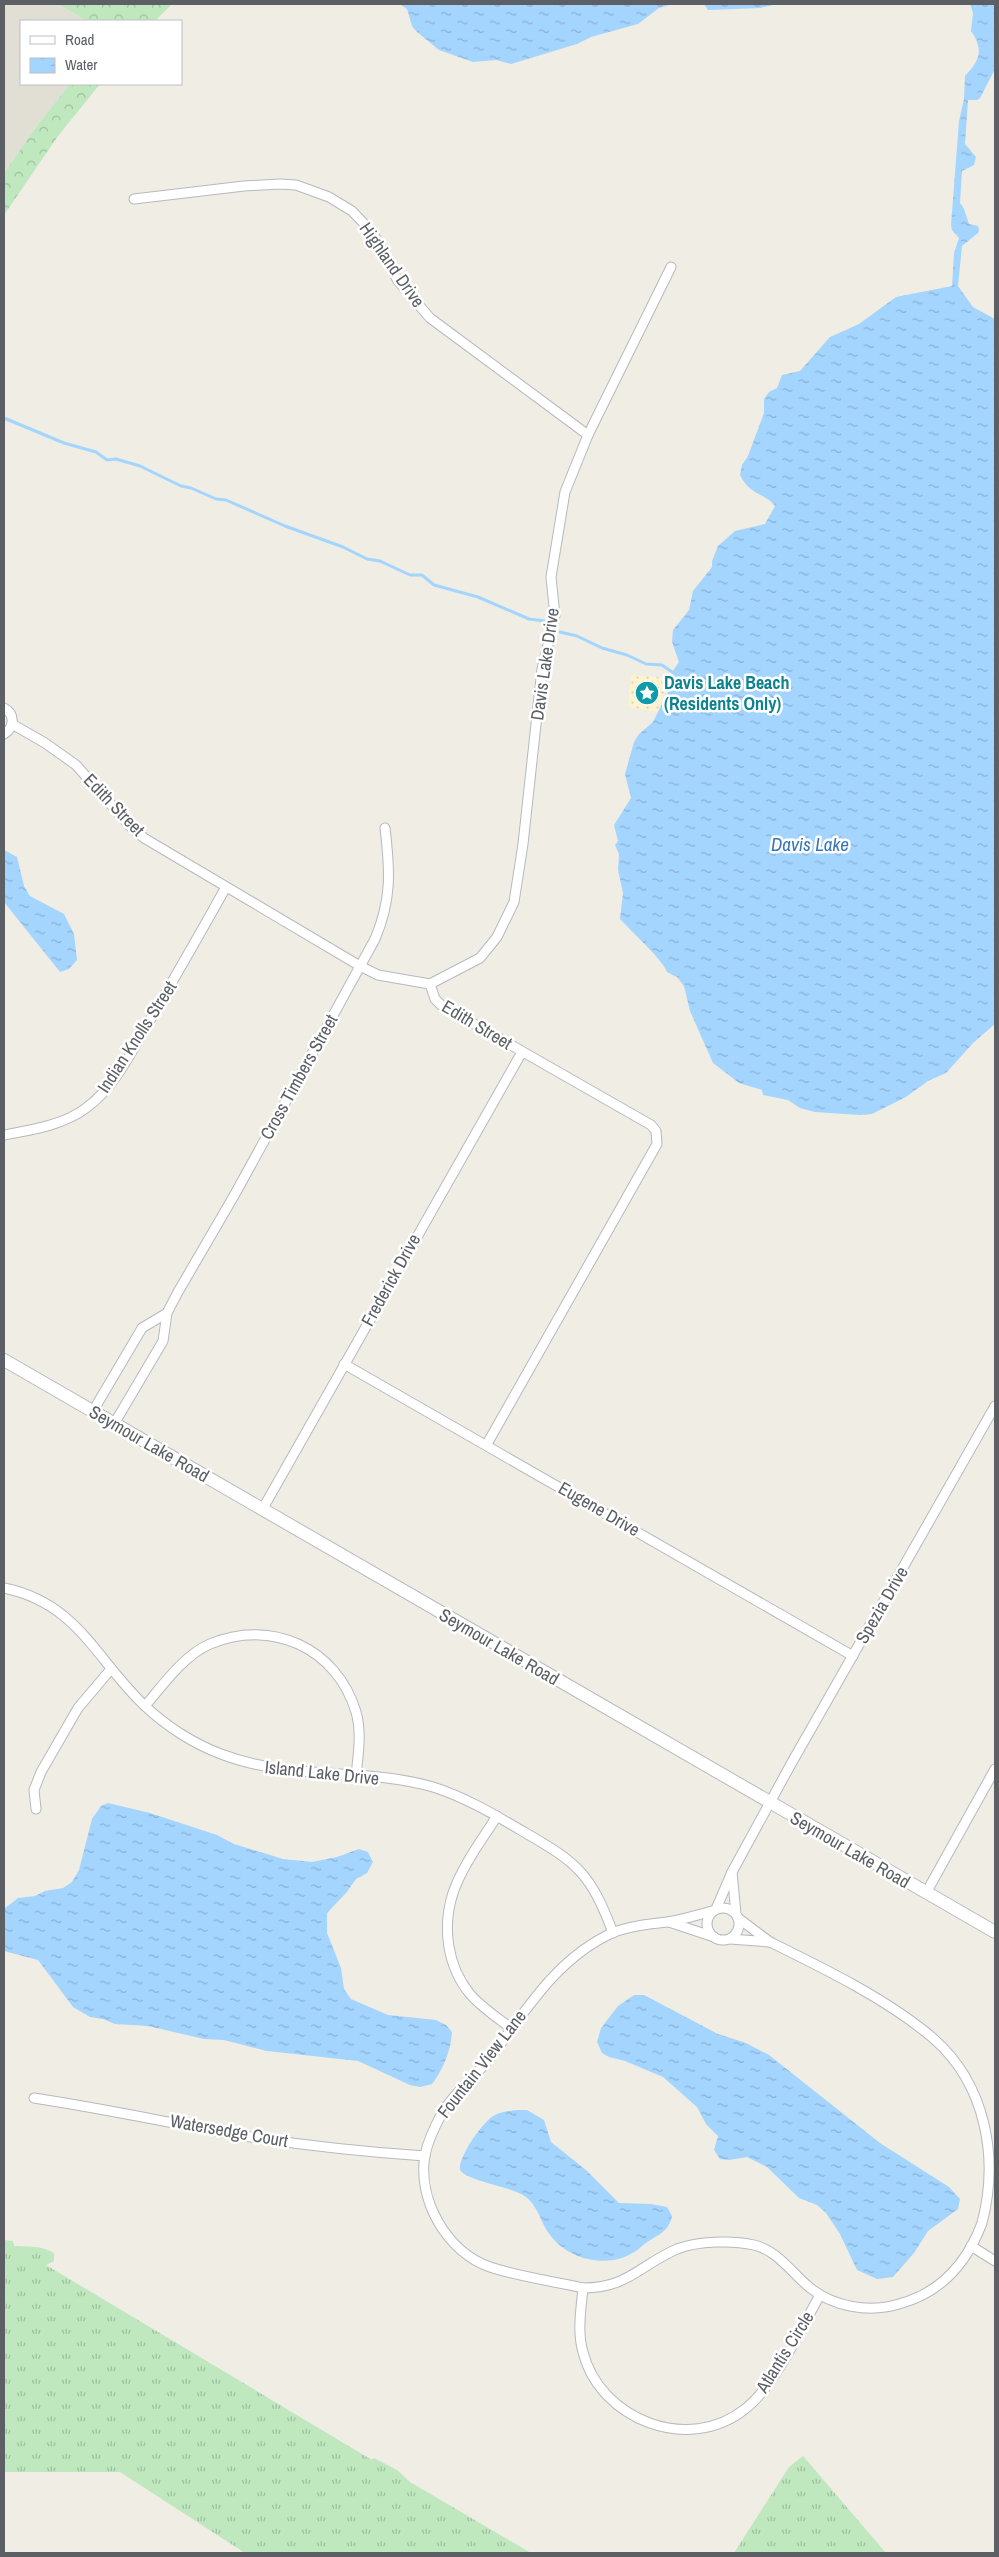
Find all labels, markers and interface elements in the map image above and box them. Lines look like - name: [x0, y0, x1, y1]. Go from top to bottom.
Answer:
- legend: [20, 20, 182, 85]
- text: Road: [65, 29, 94, 50]
- text: Water: [65, 54, 97, 75]
- street label: Highland Drive: [354, 217, 431, 312]
- street label: Davis Lake Drive: [524, 606, 565, 722]
- place label: Davis Lake Beach (Residents Only): [664, 670, 790, 716]
- place icon: Davis Lake Beach (Residents Only): [634, 680, 660, 706]
- street label: Edith Street: [78, 768, 150, 841]
- water label: Davis Lake: [771, 831, 849, 857]
- street label: Indian Knolls Street: [91, 976, 182, 1098]
- street label: Edith Street: [437, 994, 517, 1055]
- street label: Cross Timbers Street: [254, 1010, 343, 1144]
- street label: Frederick Drive: [355, 1229, 426, 1330]
- street label: Seymour Lake Road: [85, 1399, 214, 1488]
- street label: Eugene Drive: [554, 1475, 645, 1542]
- street label: Spezia Drive: [849, 1562, 914, 1648]
- street label: Seymour Lake Road: [435, 1602, 564, 1691]
- street label: Island Lake Drive: [264, 1754, 380, 1791]
- street label: Seymour Lake Road: [786, 1805, 915, 1894]
- street label: Fountain View Lane: [431, 2004, 532, 2123]
- street label: Watersedge Court: [168, 2108, 290, 2153]
- street label: Atlantis Circle: [749, 2306, 820, 2398]

